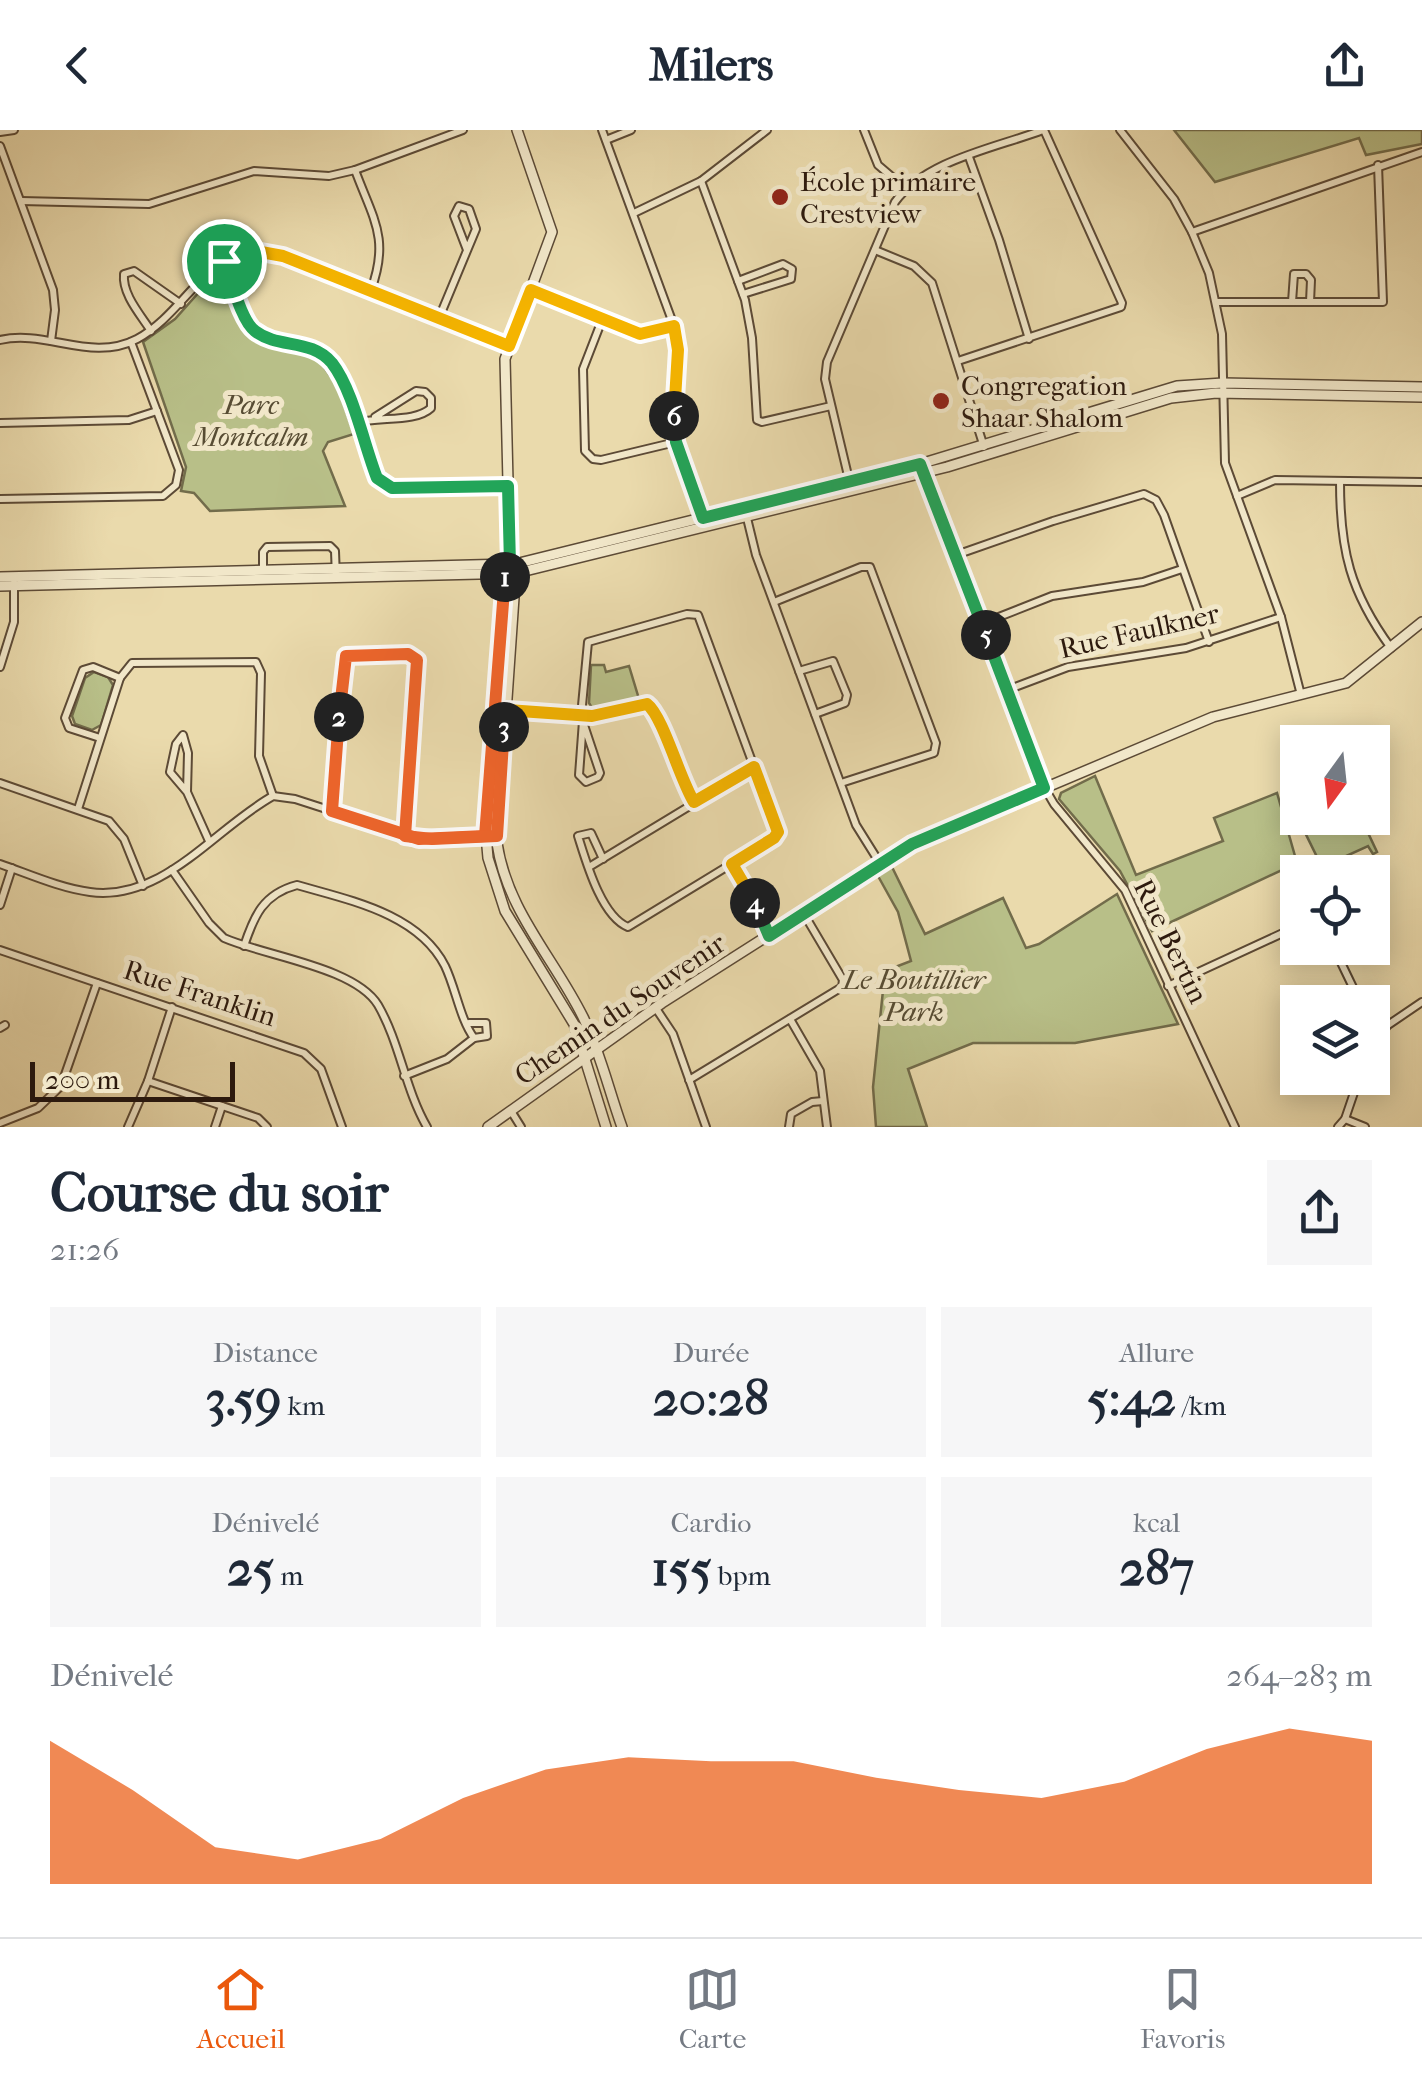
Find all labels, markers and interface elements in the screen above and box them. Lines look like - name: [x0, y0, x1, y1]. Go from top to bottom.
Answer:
- icon: back: [50, 38, 105, 93]
- icon: share: [1317, 38, 1372, 93]
- text: Milers: [649, 39, 773, 92]
- place label: École primaire Crestview: [800, 165, 976, 230]
- marker: École primaire Crestview: [769, 186, 791, 208]
- pin: [182, 219, 267, 304]
- icon: arrive: [197, 234, 252, 289]
- place label: Congregation Shaar Shalom: [961, 369, 1127, 434]
- park label: Parc Montcalm: [192, 388, 308, 453]
- marker: Congregation Shaar Shalom: [930, 390, 952, 412]
- pin: 6: [649, 391, 699, 441]
- text: 6: [666, 399, 682, 432]
- pin: 1: [480, 552, 530, 602]
- text: 1: [500, 560, 510, 593]
- street label: Rue Faulkner: [1056, 597, 1222, 665]
- pin: 5: [961, 610, 1011, 660]
- text: 5: [980, 618, 992, 651]
- pin: 2: [314, 692, 364, 742]
- text: 2: [332, 700, 346, 733]
- pin: 3: [479, 702, 529, 752]
- text: 3: [498, 710, 510, 743]
- north arrow: [1280, 725, 1390, 835]
- map controls: [1280, 725, 1390, 1095]
- button: locate: [1280, 855, 1390, 965]
- street label: Rue Bertin: [1127, 874, 1215, 1008]
- pin: 4: [730, 878, 780, 928]
- text: 4: [747, 886, 763, 919]
- street label: Chemin du Souvenir: [508, 926, 732, 1092]
- street label: Rue Franklin: [120, 953, 280, 1033]
- park label: Le Boutillier Park: [841, 963, 988, 1028]
- button: layers: [1280, 985, 1390, 1095]
- scale bar: [30, 1057, 235, 1101]
- text: 200 m: [45, 1063, 120, 1096]
- button: share: [1267, 1160, 1372, 1265]
- text: Course du soir: [50, 1161, 388, 1225]
- text: 21:26: [50, 1231, 119, 1268]
- text: Distance: [213, 1336, 318, 1369]
- text: Durée: [673, 1336, 749, 1369]
- text: Allure: [1119, 1336, 1194, 1369]
- text: 3.59: [205, 1369, 281, 1428]
- text: 20:28: [653, 1369, 769, 1428]
- text: 5:42: [1087, 1369, 1176, 1428]
- text: km: [281, 1389, 325, 1422]
- text: /km: [1176, 1389, 1226, 1422]
- text: Dénivelé: [211, 1506, 319, 1539]
- text: Cardio: [671, 1506, 751, 1539]
- text: kcal: [1133, 1506, 1180, 1539]
- text: 25: [227, 1539, 274, 1598]
- text: 155: [651, 1539, 712, 1598]
- text: 287: [1119, 1539, 1194, 1598]
- text: m: [274, 1559, 304, 1592]
- text: bpm: [712, 1559, 771, 1592]
- text: Dénivelé: [50, 1657, 173, 1694]
- text: 264–283 m: [1226, 1657, 1372, 1694]
- tab: Accueil: [197, 1962, 285, 2055]
- tab: Carte: [679, 1962, 746, 2055]
- tab: Favoris: [1140, 1962, 1225, 2055]

